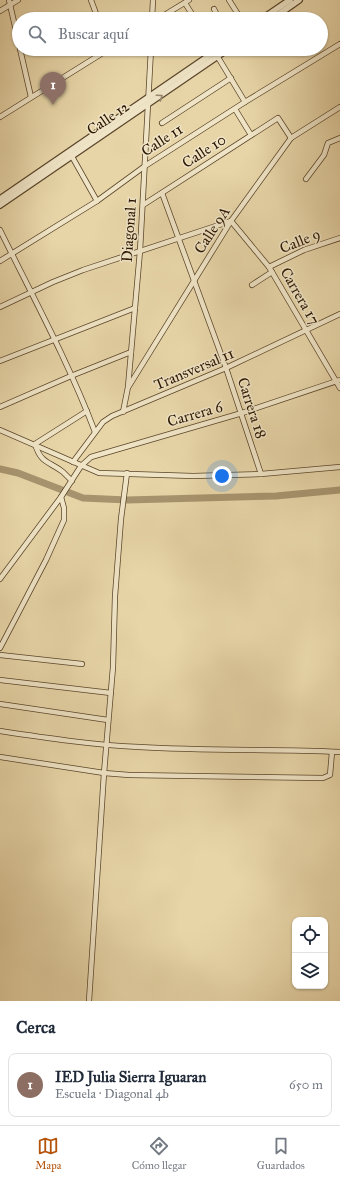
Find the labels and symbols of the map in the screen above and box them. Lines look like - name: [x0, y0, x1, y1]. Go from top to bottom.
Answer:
- pin: 1: [40, 72, 66, 105]
- one-way arrow: [156, 94, 163, 102]
- street label: Calle 12: [83, 97, 133, 139]
- street label: Calle 11: [138, 120, 186, 160]
- street label: Calle 10: [179, 130, 229, 172]
- street label: Diagonal 1: [118, 197, 140, 263]
- street label: Calle 9A: [190, 203, 234, 257]
- street label: Calle 9: [277, 225, 323, 257]
- street label: Carrera 17: [276, 264, 324, 328]
- street label: Transversal 11: [151, 344, 237, 394]
- street label: Carrera 18: [234, 375, 270, 441]
- street label: Carrera 6: [165, 397, 226, 430]
- your location: [212, 466, 232, 486]

